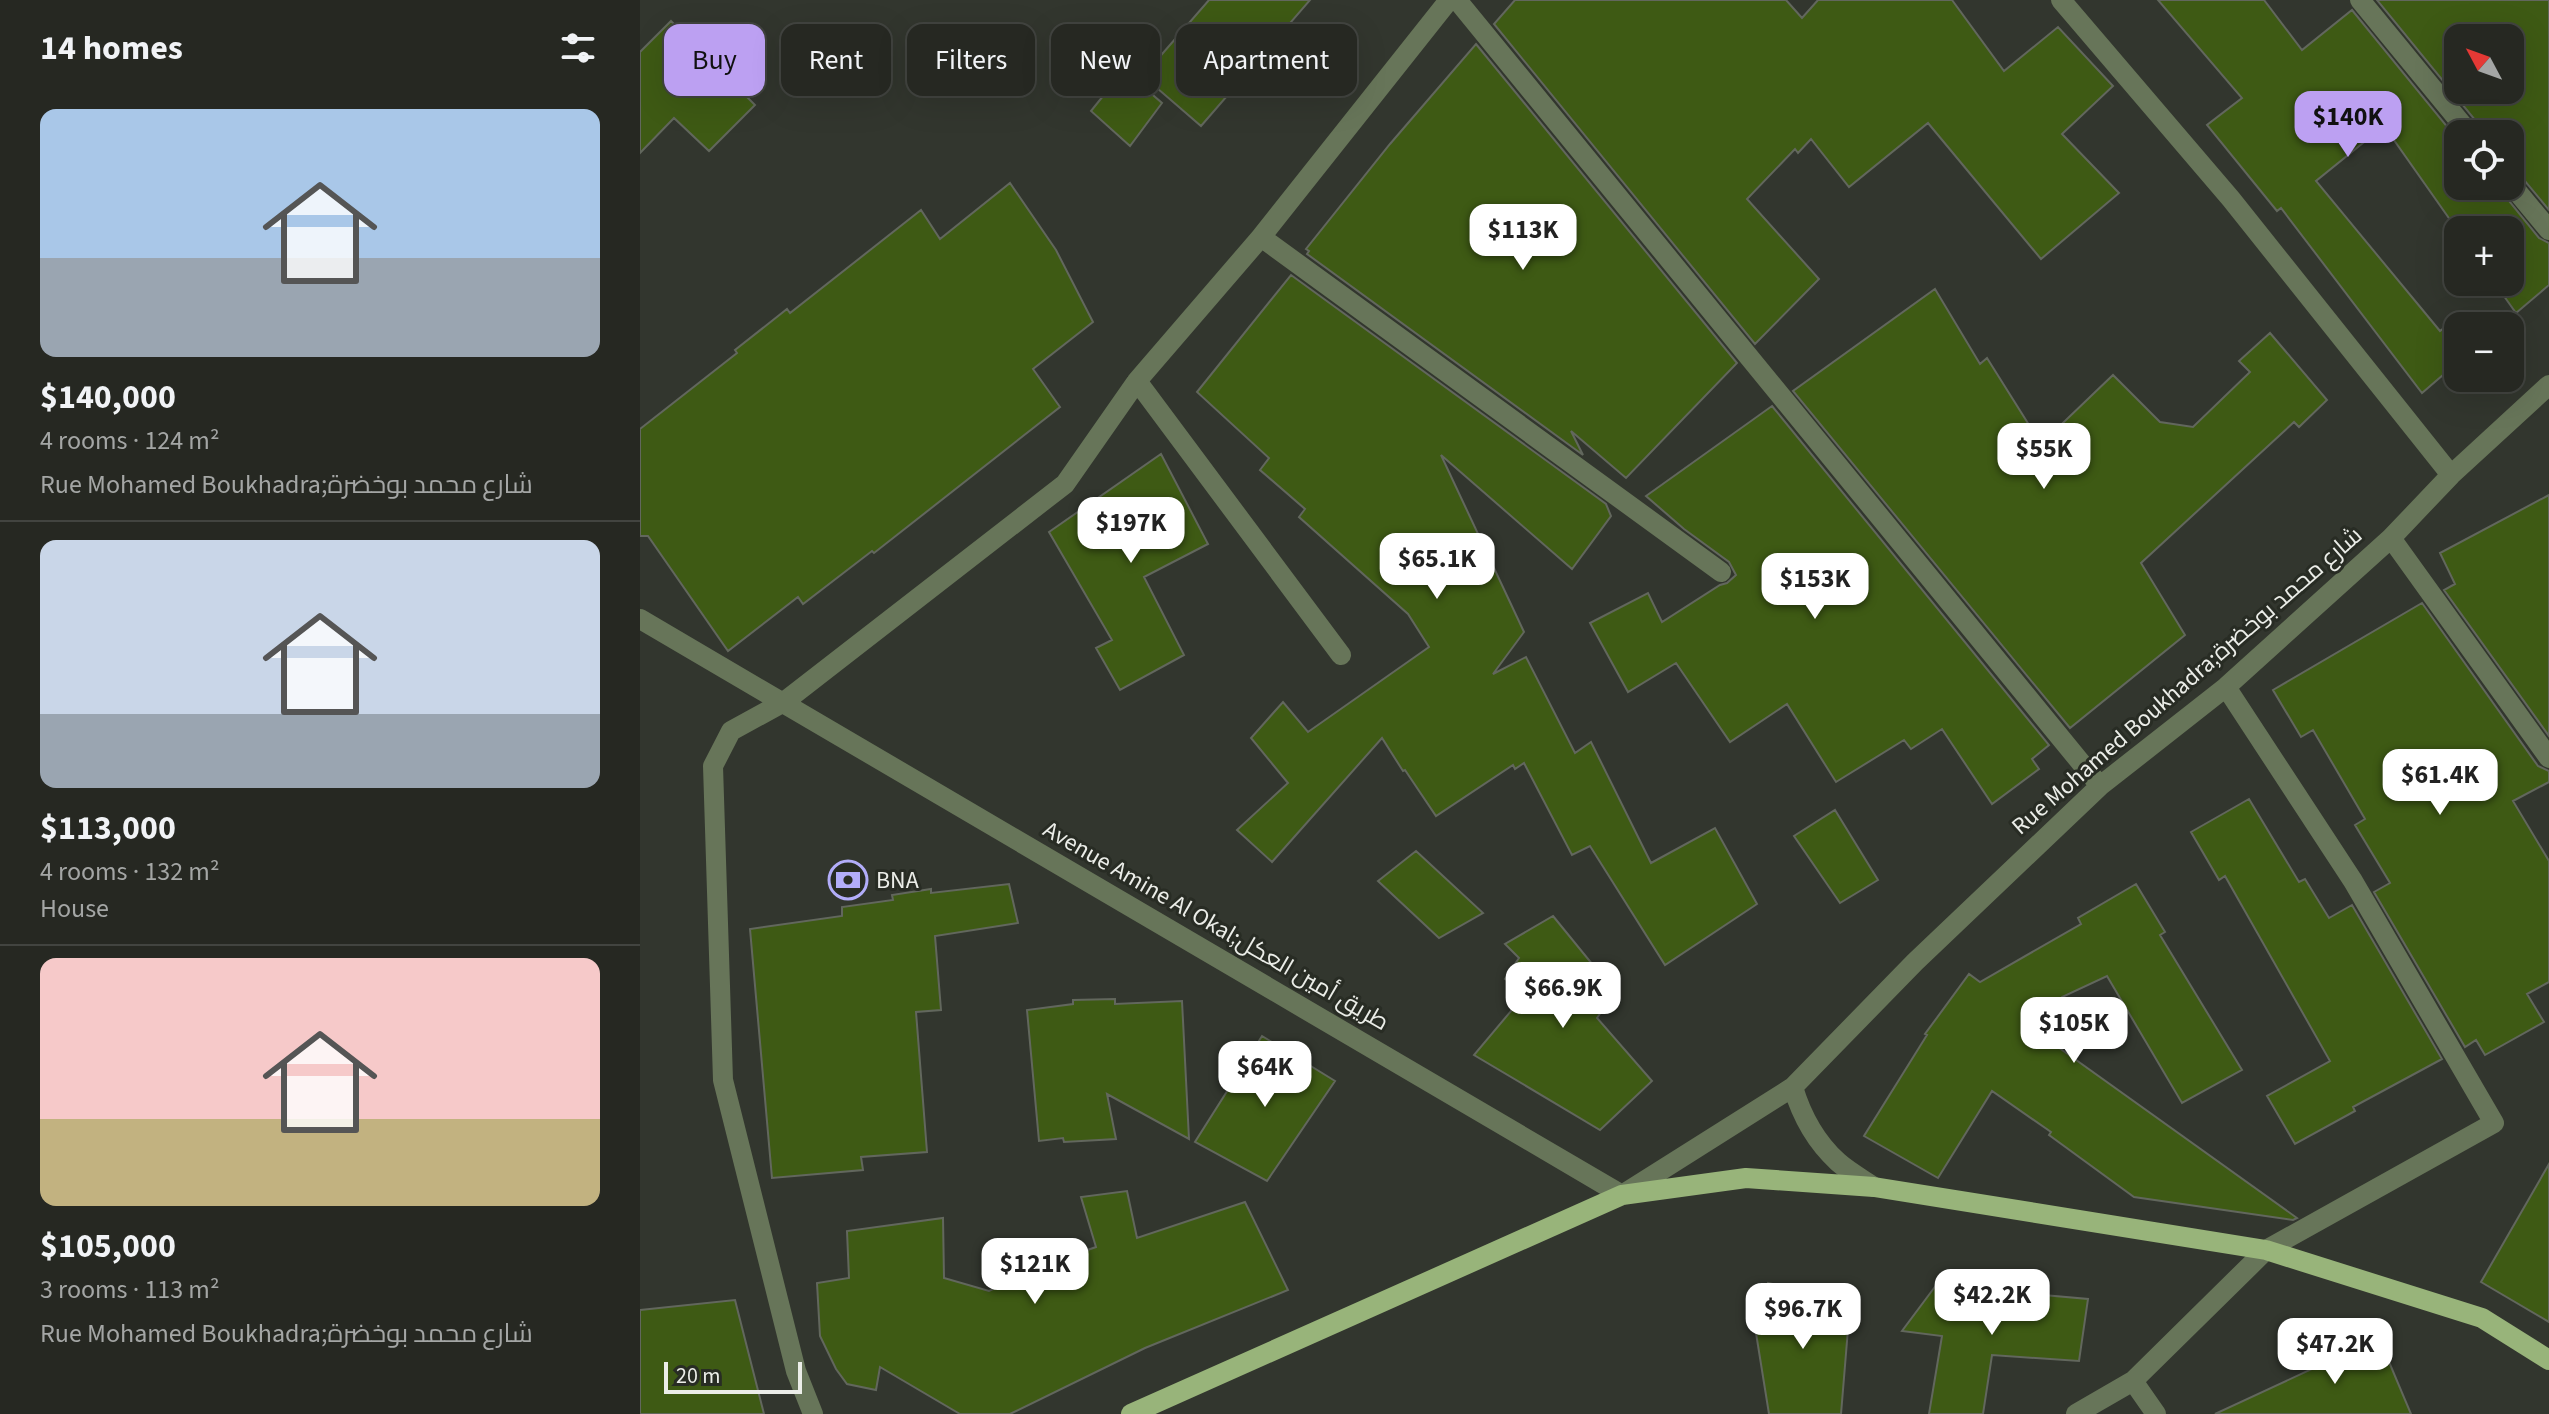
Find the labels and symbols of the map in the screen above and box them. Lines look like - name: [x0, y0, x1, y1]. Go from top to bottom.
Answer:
- north arrow: [2444, 24, 2524, 104]
- pin: $140K: [2292, 91, 2404, 159]
- pin: $113K: [1467, 204, 1579, 272]
- pin: $55K: [1997, 423, 2091, 491]
- pin: $197K: [1075, 497, 1187, 565]
- street label: Rue Mohamed Boukhadra;شارع محمد بوخضرة: [2004, 519, 2370, 843]
- pin: $65.1K: [1372, 533, 1502, 601]
- pin: $153K: [1759, 553, 1871, 621]
- pin: $61.4K: [2375, 749, 2505, 817]
- street label: Avenue Amine Al Okal;طريق أمين العكل: [1037, 812, 1395, 1040]
- bank icon: BNA: [827, 859, 869, 901]
- place label: BNA: [876, 863, 919, 898]
- pin: $66.9K: [1498, 962, 1628, 1030]
- pin: $105K: [2018, 997, 2130, 1065]
- pin: $64K: [1218, 1041, 1312, 1109]
- pin: $121K: [979, 1238, 1091, 1306]
- pin: $42.2K: [1927, 1269, 2057, 1337]
- pin: $96.7K: [1738, 1283, 1868, 1351]
- pin: $47.2K: [2270, 1318, 2400, 1386]
- scale bar: [664, 1358, 802, 1394]

